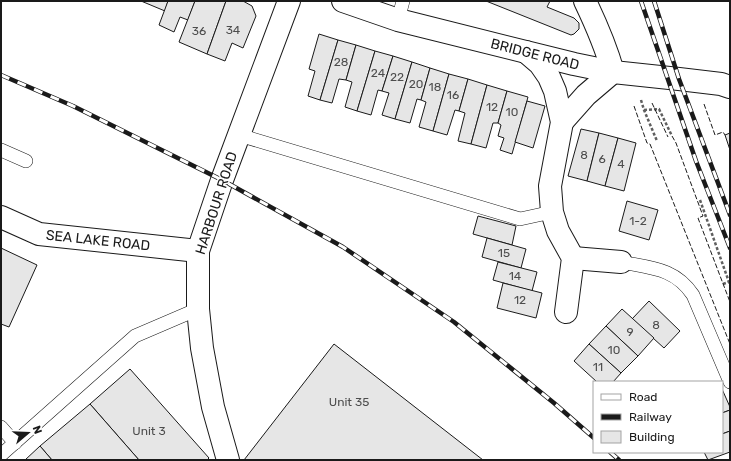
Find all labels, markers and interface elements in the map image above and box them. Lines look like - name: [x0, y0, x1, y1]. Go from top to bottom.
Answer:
- house number: 34: [226, 23, 241, 37]
- house number: 36: [192, 24, 206, 38]
- street label: BRIDGE ROAD: [489, 35, 581, 74]
- house number: 28: [334, 55, 348, 69]
- house number: 24: [371, 66, 386, 80]
- house number: 22: [390, 70, 404, 84]
- house number: 20: [409, 77, 423, 91]
- house number: 18: [429, 80, 441, 94]
- house number: 16: [447, 88, 459, 102]
- house number: 12: [486, 100, 498, 114]
- house number: 10: [506, 105, 518, 119]
- house number: 8: [580, 148, 588, 162]
- street label: HARBOUR ROAD: [192, 150, 241, 257]
- house number: 6: [598, 152, 606, 166]
- house number: 4: [617, 157, 625, 171]
- house number: 1-2: [629, 214, 647, 228]
- street label: SEA LAKE ROAD: [45, 227, 151, 254]
- house number: 15: [498, 246, 510, 260]
- house number: 14: [509, 269, 522, 283]
- house number: 12: [514, 293, 526, 307]
- house number: 8: [652, 318, 660, 332]
- house number: 9: [626, 325, 634, 339]
- house number: 10: [608, 343, 620, 357]
- house number: 11: [593, 360, 603, 374]
- legend: [593, 381, 723, 453]
- text: Road: [629, 390, 657, 404]
- house number: Unit 35: [329, 395, 369, 409]
- text: Railway: [629, 410, 672, 424]
- north arrow: [8, 413, 48, 453]
- text: N: [30, 424, 44, 436]
- house number: Unit 3: [132, 424, 166, 438]
- text: Building: [629, 430, 675, 444]

